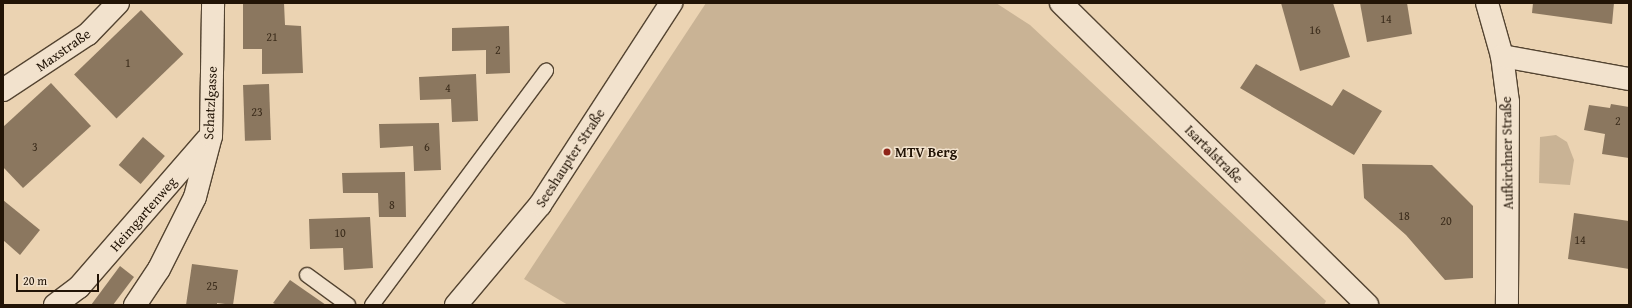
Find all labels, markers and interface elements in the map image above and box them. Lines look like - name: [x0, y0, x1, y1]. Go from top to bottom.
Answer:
- house number: 14: [1380, 12, 1392, 26]
- house number: 16: [1309, 23, 1321, 37]
- street label: Maxstraße: [32, 25, 94, 75]
- house number: 21: [266, 30, 278, 44]
- house number: 2: [495, 43, 501, 57]
- house number: 1: [125, 56, 131, 70]
- street label: Schatzlgasse: [200, 66, 220, 140]
- house number: 4: [445, 81, 451, 95]
- street label: Aufkirchner Straße: [1498, 96, 1516, 210]
- house number: 23: [251, 105, 263, 119]
- street label: Seeshaupter Straße: [532, 105, 608, 211]
- house number: 2: [1615, 114, 1621, 128]
- street label: Isartalstraße: [1181, 121, 1247, 187]
- house number: 3: [32, 140, 38, 154]
- house number: 6: [424, 140, 430, 154]
- place label: MTV Berg: [895, 144, 957, 160]
- marker: MTV Berg: [882, 147, 892, 157]
- street label: Heimgartenweg: [106, 173, 180, 255]
- house number: 8: [389, 198, 395, 212]
- house number: 18: [1398, 209, 1410, 223]
- house number: 20: [1440, 214, 1452, 228]
- house number: 10: [334, 226, 346, 240]
- house number: 14: [1574, 233, 1586, 247]
- scale bar: [18, 266, 101, 292]
- text: 20 m: [23, 272, 47, 289]
- house number: 25: [206, 279, 218, 293]

